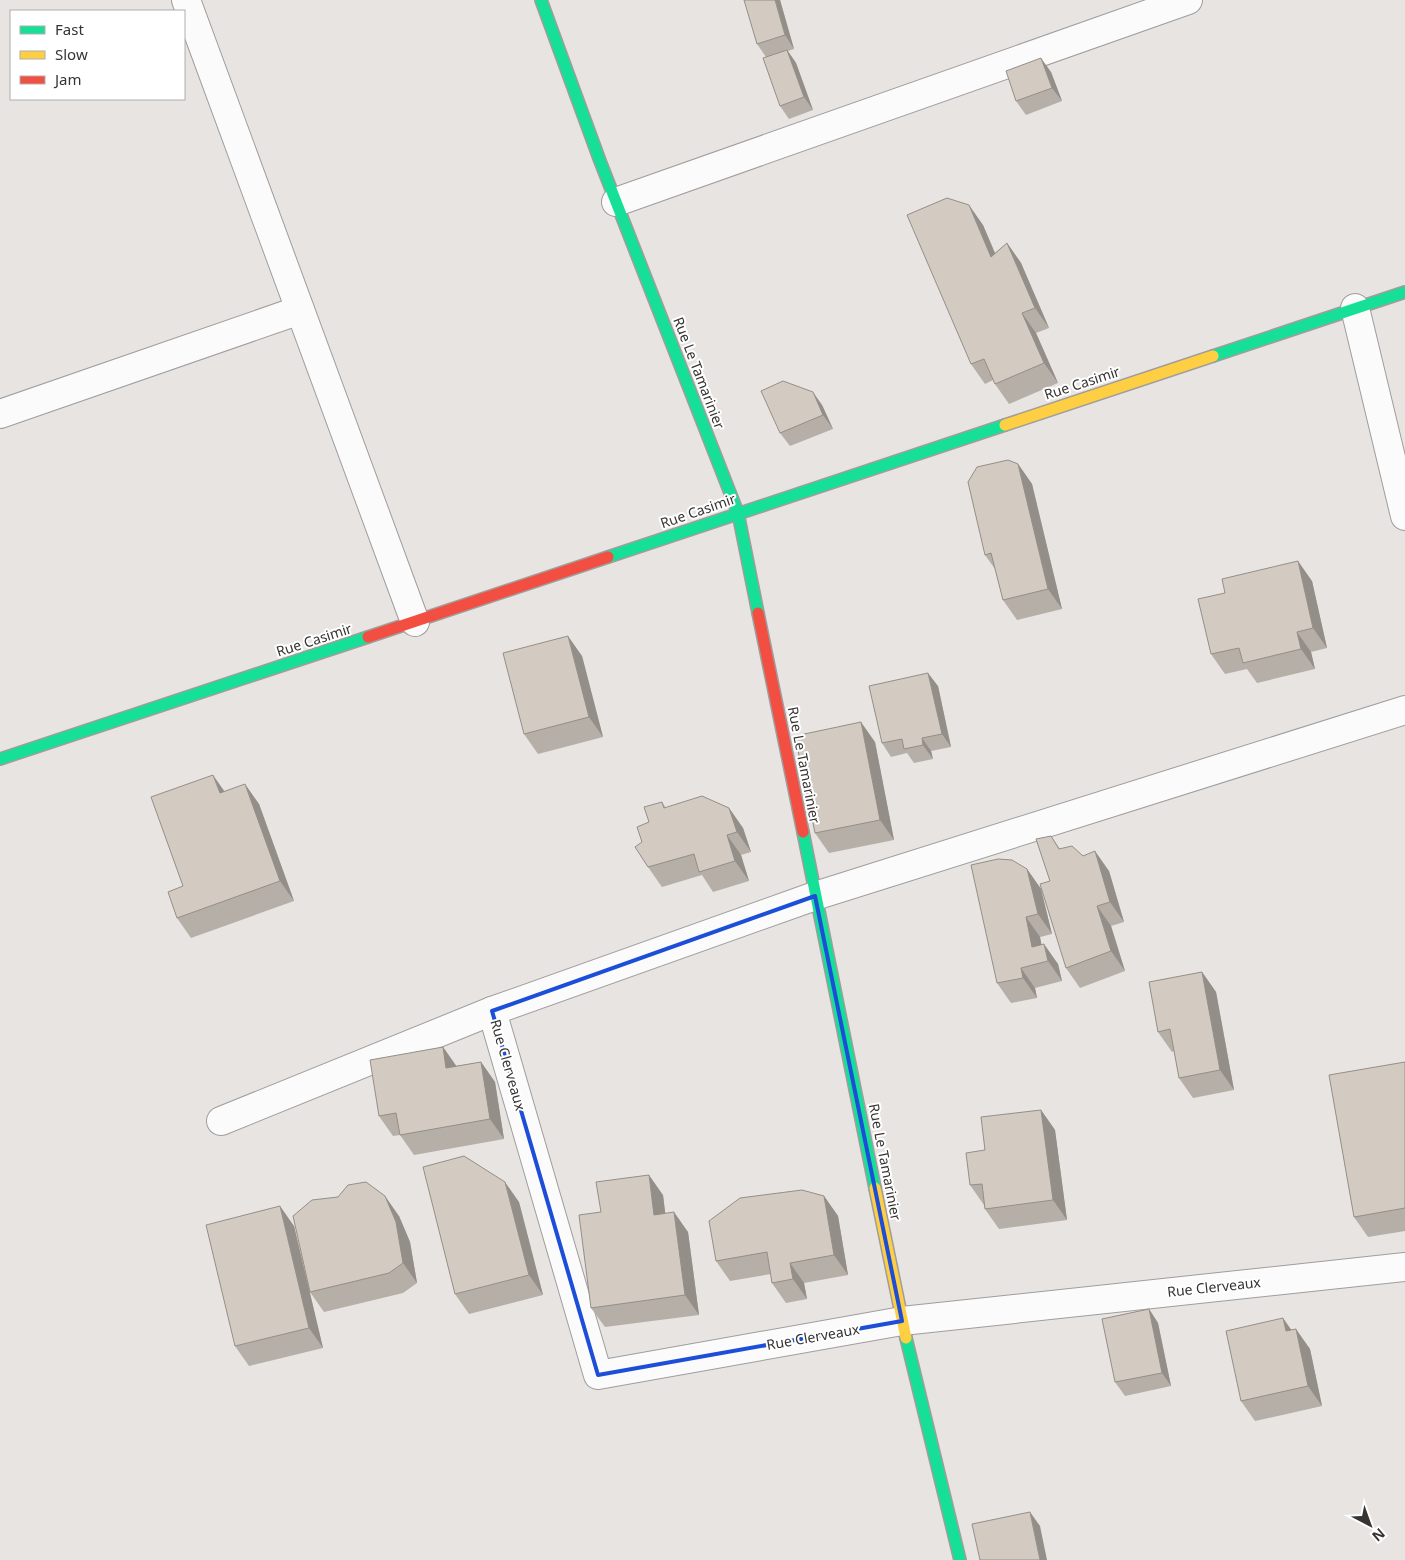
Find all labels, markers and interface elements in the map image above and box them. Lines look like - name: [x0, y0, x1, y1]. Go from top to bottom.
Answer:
- legend: [10, 10, 185, 100]
- text: Fast: [55, 19, 84, 39]
- text: Slow: [55, 44, 88, 64]
- text: Jam: [53, 69, 82, 89]
- street label: Rue Le Tamarinier: [669, 314, 730, 432]
- street label: Rue Casimir: [1042, 361, 1122, 404]
- street label: Rue Casimir: [658, 489, 738, 532]
- street label: Rue Casimir: [274, 618, 354, 661]
- street label: Rue Le Tamarinier: [784, 705, 825, 825]
- street label: Rue Clerveaux: [486, 1017, 531, 1113]
- street label: Rue Le Tamarinier: [865, 1102, 906, 1222]
- street label: Rue Clerveaux: [1166, 1272, 1262, 1301]
- street label: Rue Clerveaux: [765, 1319, 861, 1354]
- north arrow: [1345, 1500, 1395, 1550]
- text: N: [1368, 1524, 1389, 1546]

